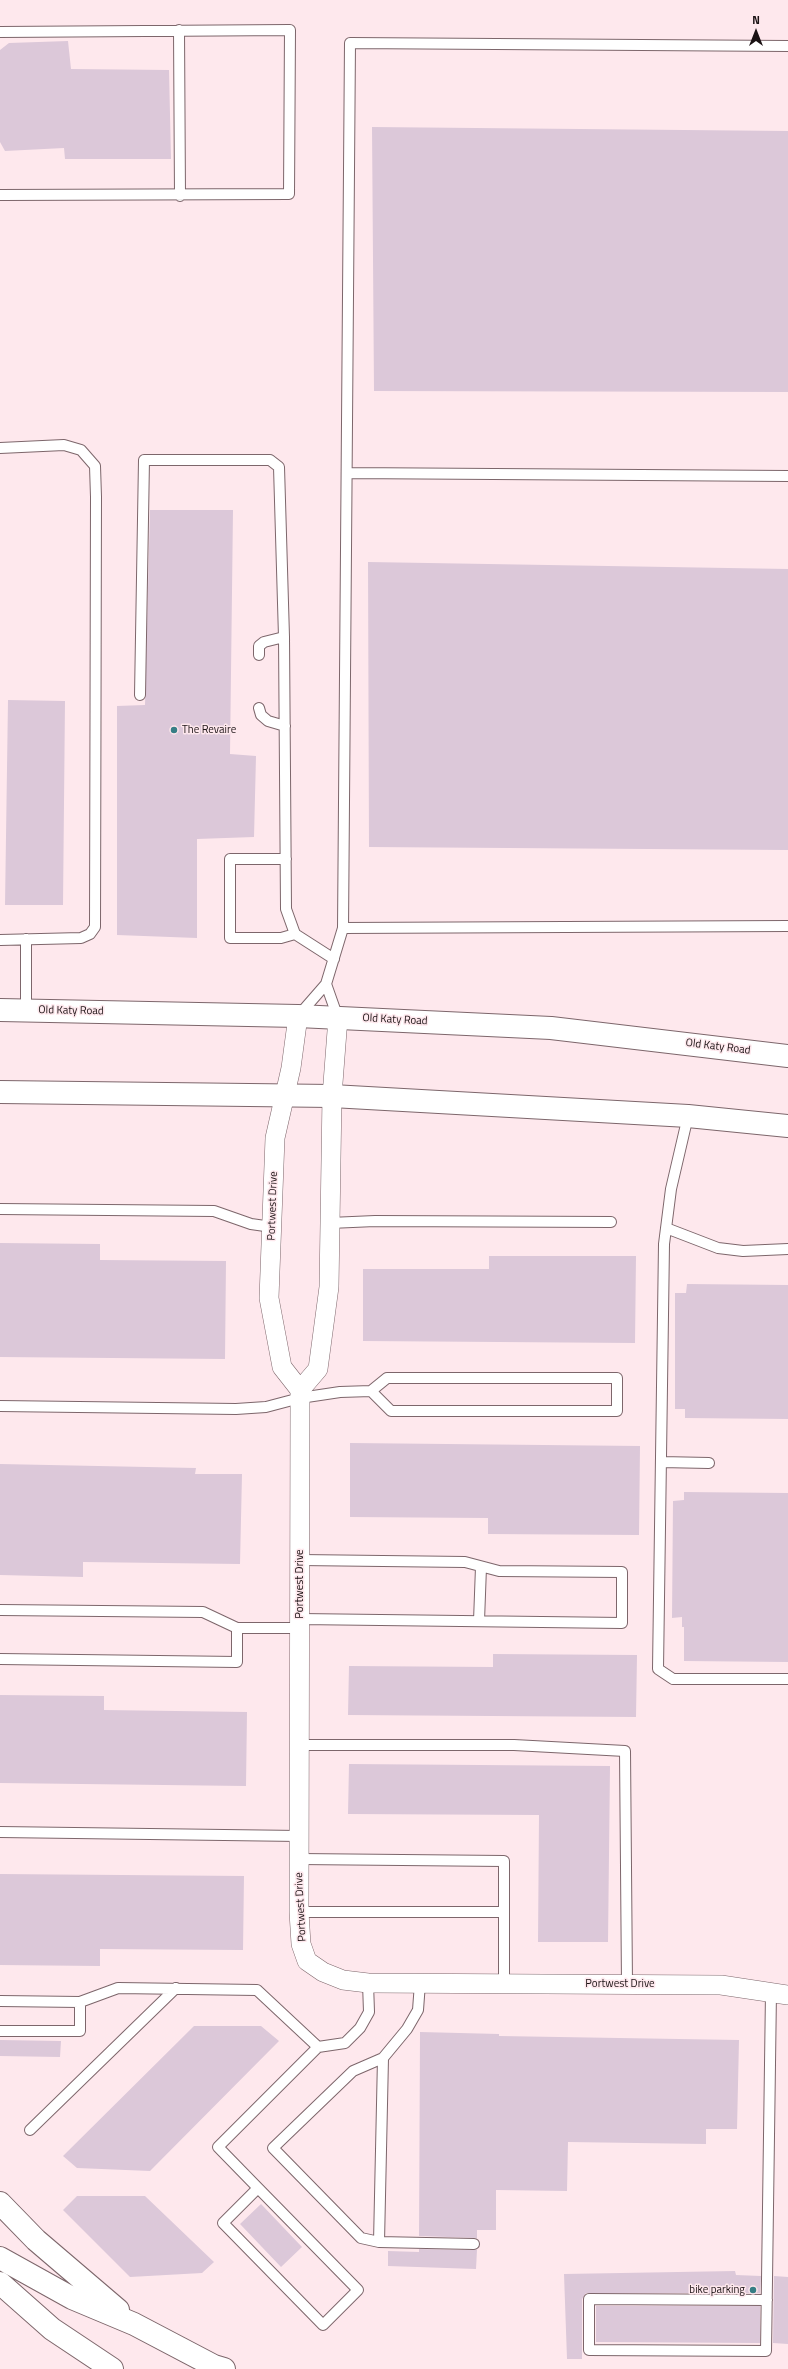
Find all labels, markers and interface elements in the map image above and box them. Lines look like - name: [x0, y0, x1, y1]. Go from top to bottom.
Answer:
- north arrow: [736, 12, 776, 52]
- text: N: [752, 12, 760, 28]
- place label: The Revaire: [182, 723, 236, 737]
- marker: The Revaire: [169, 725, 179, 735]
- street label: Old Katy Road: [38, 1004, 104, 1018]
- street label: Old Katy Road: [362, 1012, 428, 1028]
- street label: Old Katy Road: [685, 1036, 751, 1058]
- street label: Portwest Drive: [265, 1171, 281, 1241]
- street label: Portwest Drive: [293, 1549, 307, 1619]
- street label: Portwest Drive: [293, 1872, 309, 1942]
- street label: Portwest Drive: [585, 1977, 655, 1991]
- place label: bike parking: [689, 2283, 745, 2297]
- marker: bike parking: [748, 2285, 758, 2295]

